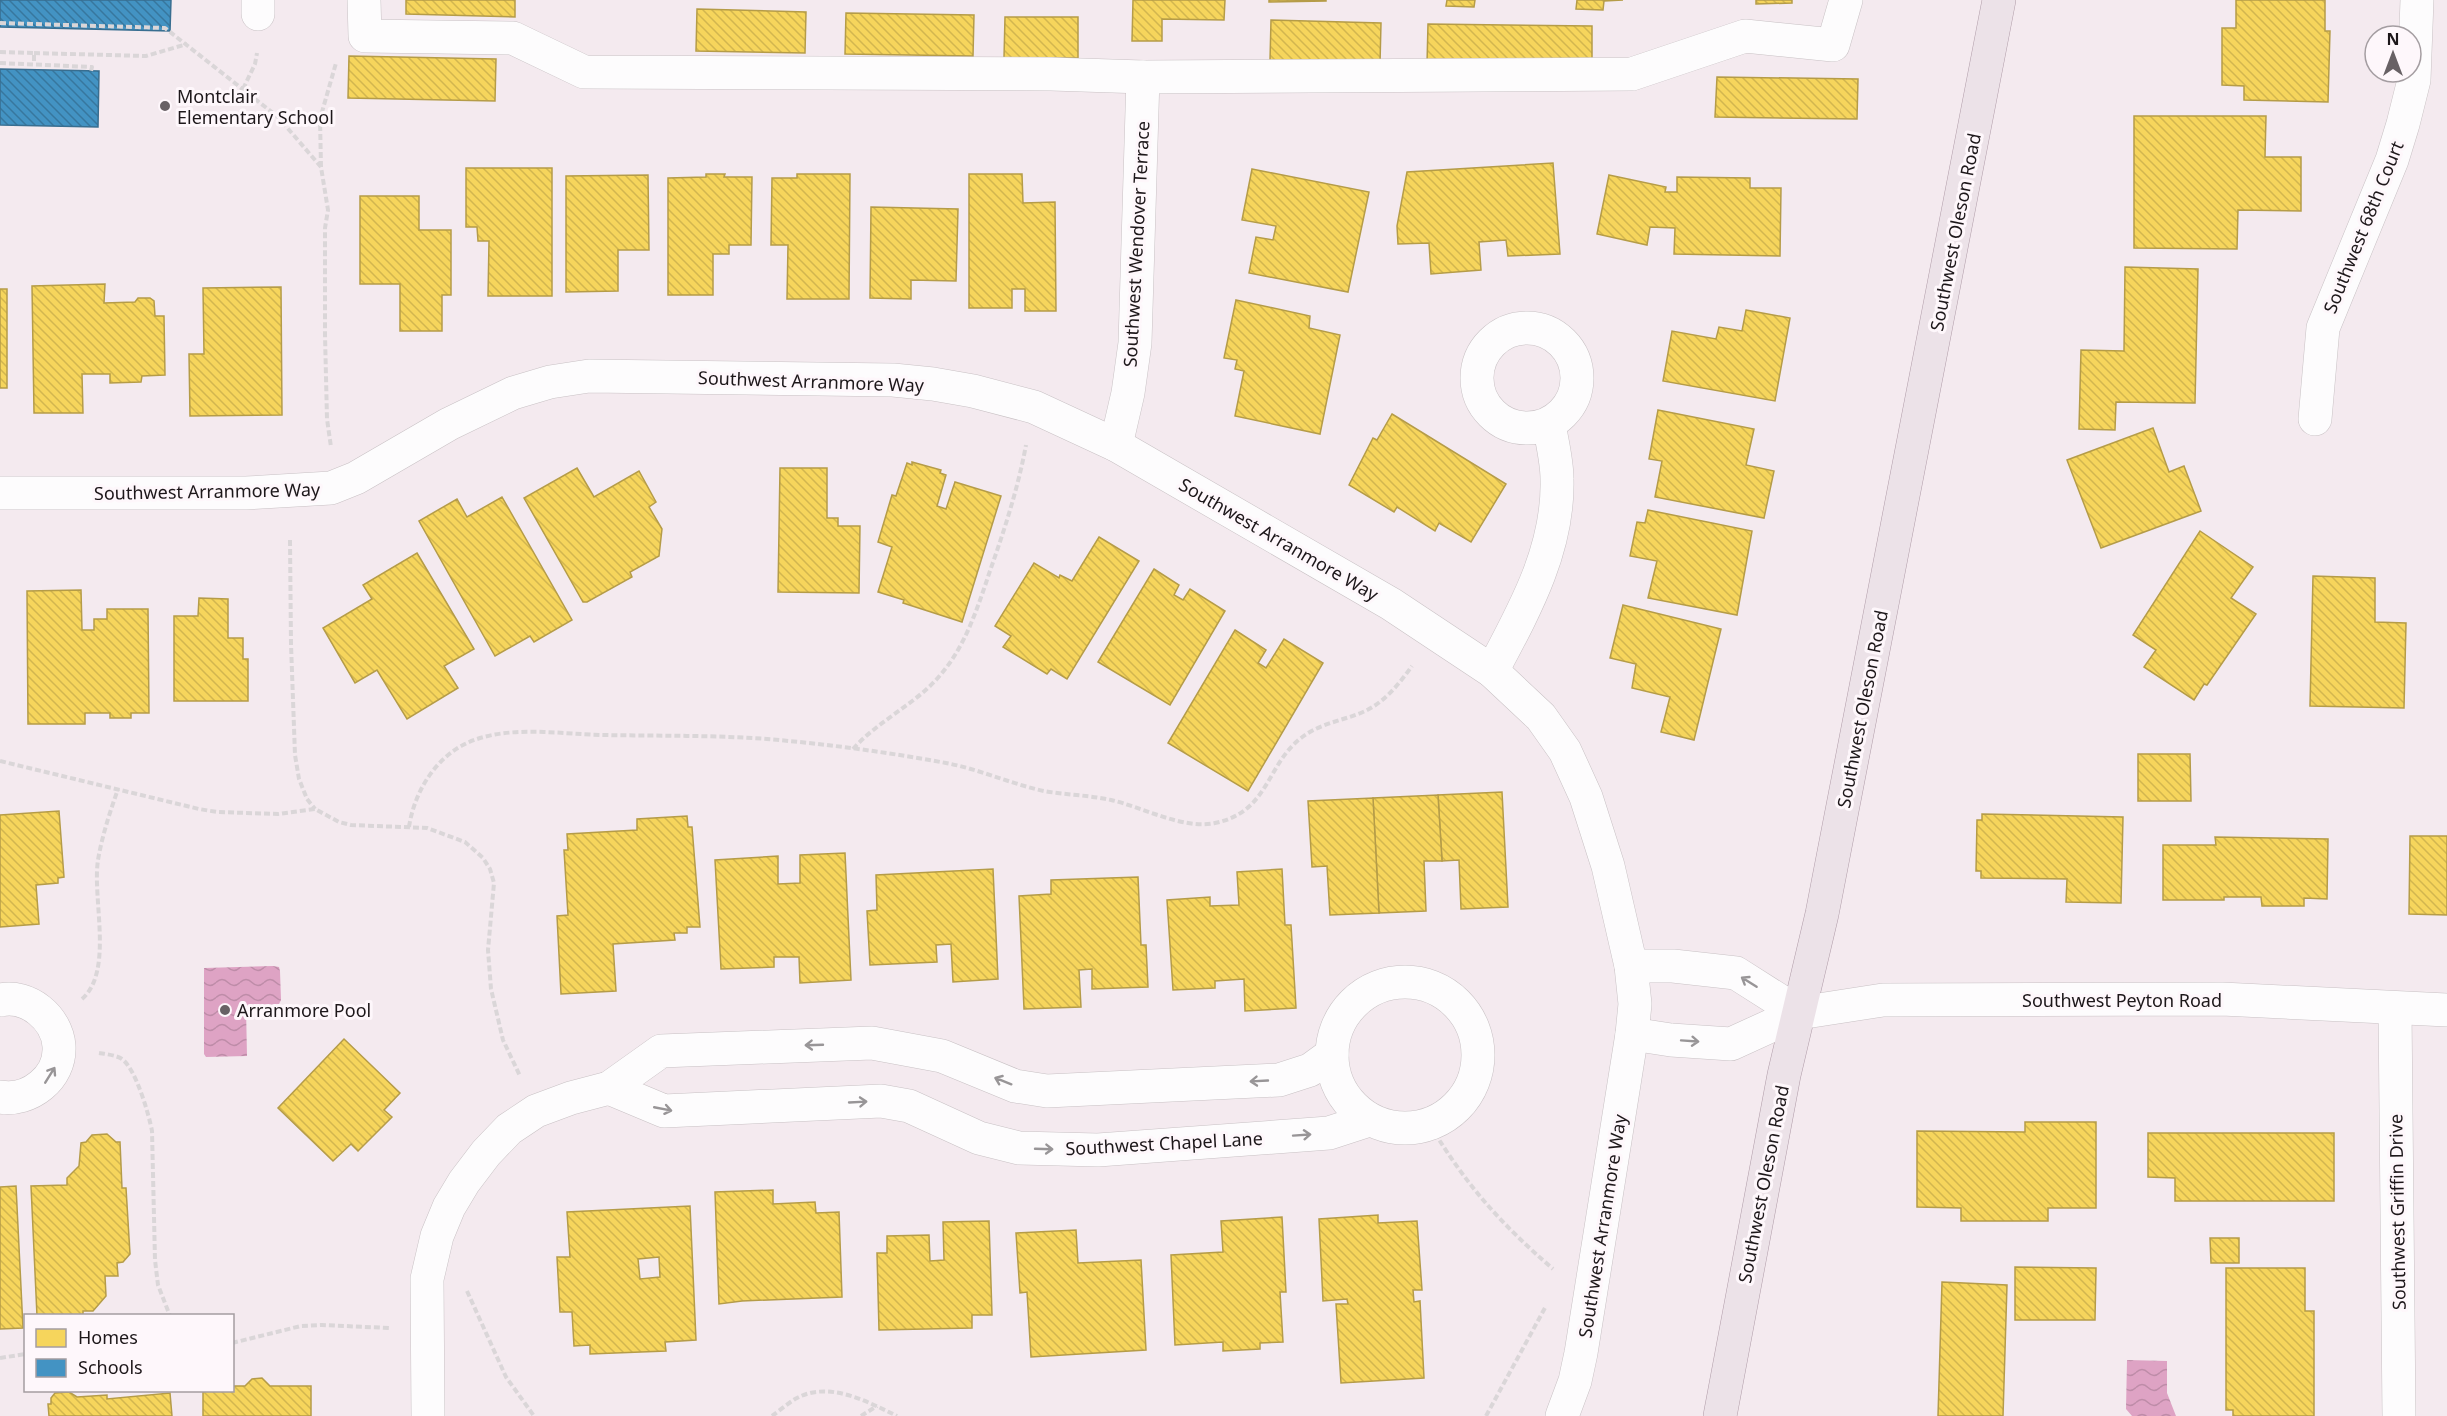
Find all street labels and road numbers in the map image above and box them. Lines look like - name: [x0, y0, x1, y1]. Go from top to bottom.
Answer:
- street label: Southwest Wendover Terrace: [1118, 120, 1154, 368]
- street label: Southwest Oleson Road: [1924, 131, 1986, 333]
- street label: Southwest 68th Court: [2317, 137, 2409, 317]
- street label: Southwest Arranmore Way: [698, 365, 925, 397]
- street label: Southwest Arranmore Way: [1175, 472, 1384, 606]
- street label: Southwest Arranmore Way: [94, 477, 321, 505]
- street label: Southwest Oleson Road: [1831, 608, 1893, 810]
- street label: Southwest Peyton Road: [2022, 988, 2222, 1012]
- street label: Southwest Oleson Road: [1732, 1083, 1794, 1285]
- street label: Southwest Arranmore Way: [1572, 1112, 1632, 1340]
- street label: Southwest Griffin Drive: [2383, 1114, 2411, 1310]
- street label: Southwest Chapel Lane: [1065, 1126, 1263, 1160]

